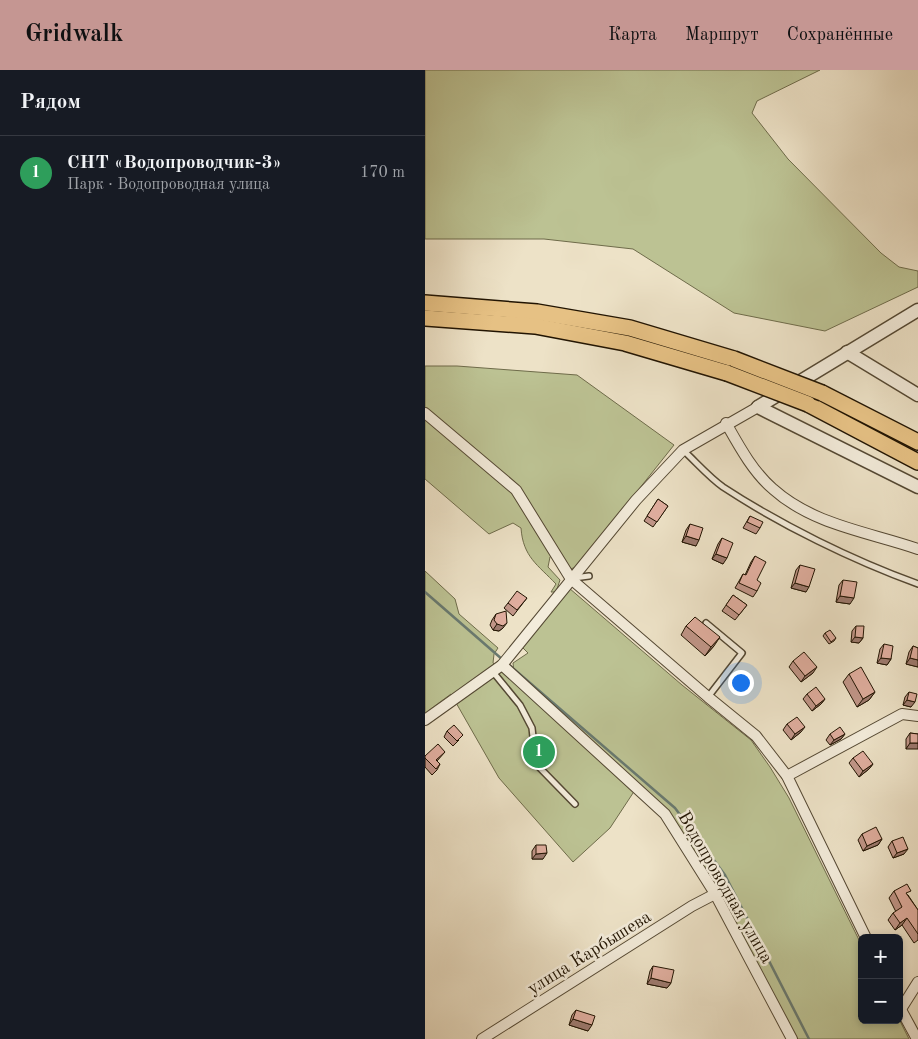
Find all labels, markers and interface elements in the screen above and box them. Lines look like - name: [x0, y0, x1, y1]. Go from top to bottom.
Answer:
- text: Gridwalk: [25, 23, 123, 47]
- text: Карта: [608, 26, 657, 44]
- text: Маршрут: [685, 26, 759, 44]
- text: Сохранённые: [787, 26, 893, 44]
- text: Рядом: [20, 92, 81, 113]
- text: СНТ «Водопроводчик-3»: [67, 154, 282, 173]
- text: 1: [31, 165, 41, 181]
- text: 170 m: [360, 165, 405, 181]
- text: Парк · Водопроводная улица: [67, 177, 270, 193]
- your location: [728, 670, 754, 696]
- pin: 1: [523, 733, 555, 771]
- street label: Водопроводная улица: [674, 809, 776, 966]
- street label: улица Карбышева: [525, 908, 655, 998]
- map controls: [858, 934, 903, 1024]
- button: +: [858, 934, 903, 979]
- button: −: [858, 979, 903, 1024]

